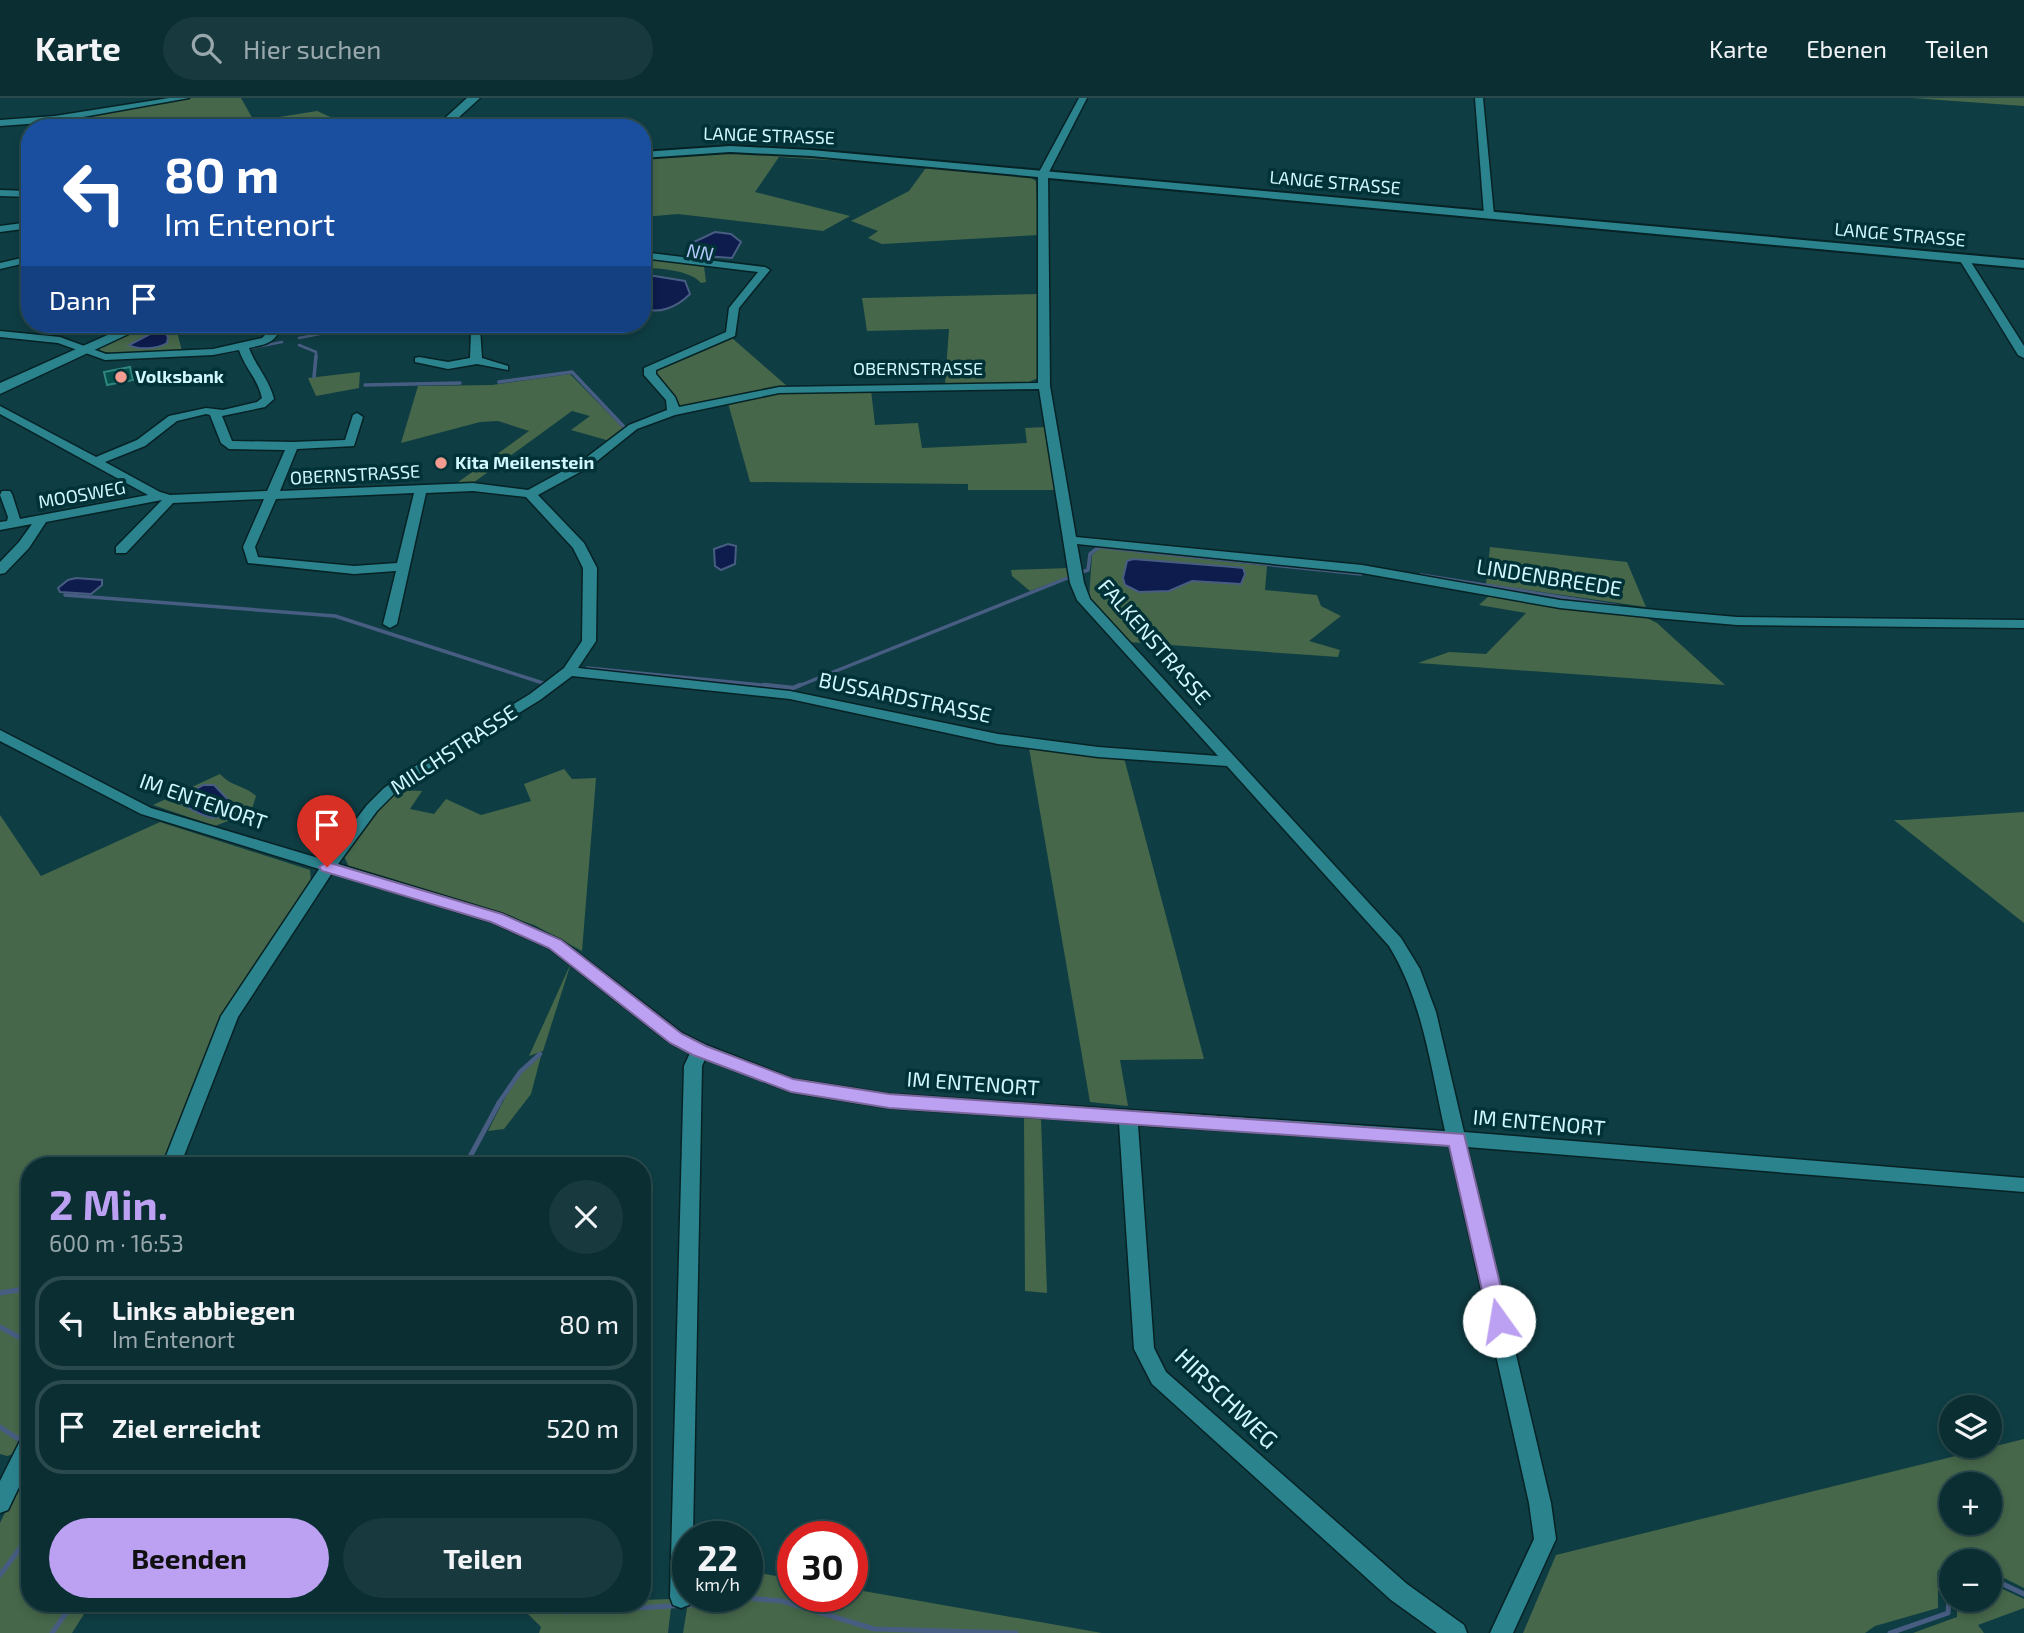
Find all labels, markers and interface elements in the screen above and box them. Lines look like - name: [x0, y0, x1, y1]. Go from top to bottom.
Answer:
- search box: [163, 17, 653, 80]
- text: Karte: [35, 28, 121, 68]
- icon: search: [187, 29, 225, 67]
- text: Hier suchen: [243, 33, 381, 64]
- text: Karte: [1709, 34, 1768, 63]
- text: Ebenen: [1806, 34, 1887, 63]
- text: Teilen: [1925, 34, 1989, 63]
- street label: LANGE STRASSE: [703, 122, 835, 148]
- text: 80 m: [164, 144, 279, 203]
- icon: left: [49, 147, 140, 238]
- street label: LANGE STRASSE: [1269, 165, 1402, 199]
- text: Im Entenort: [164, 204, 335, 242]
- street label: LANGE STRASSE: [1834, 217, 1967, 251]
- water label: NN: [685, 238, 715, 265]
- icon: arrive: [125, 280, 163, 318]
- text: Dann: [49, 284, 111, 315]
- street label: OBERNSTRASSE: [853, 357, 983, 379]
- place label: Volksbank: [135, 365, 224, 387]
- marker: Volksbank: [113, 369, 129, 385]
- place label: Kita Meilenstein: [455, 451, 594, 473]
- marker: Kita Meilenstein: [433, 455, 449, 471]
- street label: OBERNSTRASSE: [289, 460, 421, 488]
- street label: MOOSWEG: [36, 476, 127, 513]
- street label: LINDENBREEDE: [1475, 553, 1624, 600]
- street label: FALKENSTRASSE: [1094, 573, 1216, 709]
- street label: BUSSARDSTRASSE: [817, 666, 994, 727]
- street label: MILCHSTRASSE: [385, 699, 521, 799]
- street label: IM ENTENORT: [137, 767, 270, 834]
- pin: [297, 795, 357, 867]
- icon: arrive: [308, 806, 346, 844]
- street label: IM ENTENORT: [906, 1065, 1040, 1100]
- street label: IM ENTENORT: [1472, 1103, 1606, 1140]
- text: 2 Min.: [49, 1178, 168, 1228]
- button: close: [549, 1180, 623, 1254]
- text: 600 m · 16:53: [49, 1229, 184, 1257]
- position arrow: [1462, 1284, 1536, 1358]
- text: Links abbiegen: [112, 1294, 296, 1325]
- icon: left: [53, 1304, 91, 1342]
- text: 80 m: [559, 1308, 619, 1339]
- text: Im Entenort: [112, 1325, 235, 1353]
- street label: HIRSCHWEG: [1170, 1342, 1284, 1454]
- map controls: [1939, 1395, 2002, 1612]
- button: layers: [1939, 1395, 2002, 1458]
- icon: arrive: [53, 1408, 91, 1446]
- text: Ziel erreicht: [112, 1412, 261, 1443]
- text: 520 m: [546, 1412, 619, 1443]
- button: +: [1939, 1472, 2002, 1535]
- button: Beenden: [49, 1518, 329, 1598]
- button: Teilen: [343, 1518, 623, 1598]
- speed limit sign: 30: [777, 1521, 868, 1612]
- text: 22: [697, 1536, 738, 1578]
- button: −: [1939, 1549, 2002, 1612]
- text: km/h: [695, 1573, 740, 1595]

